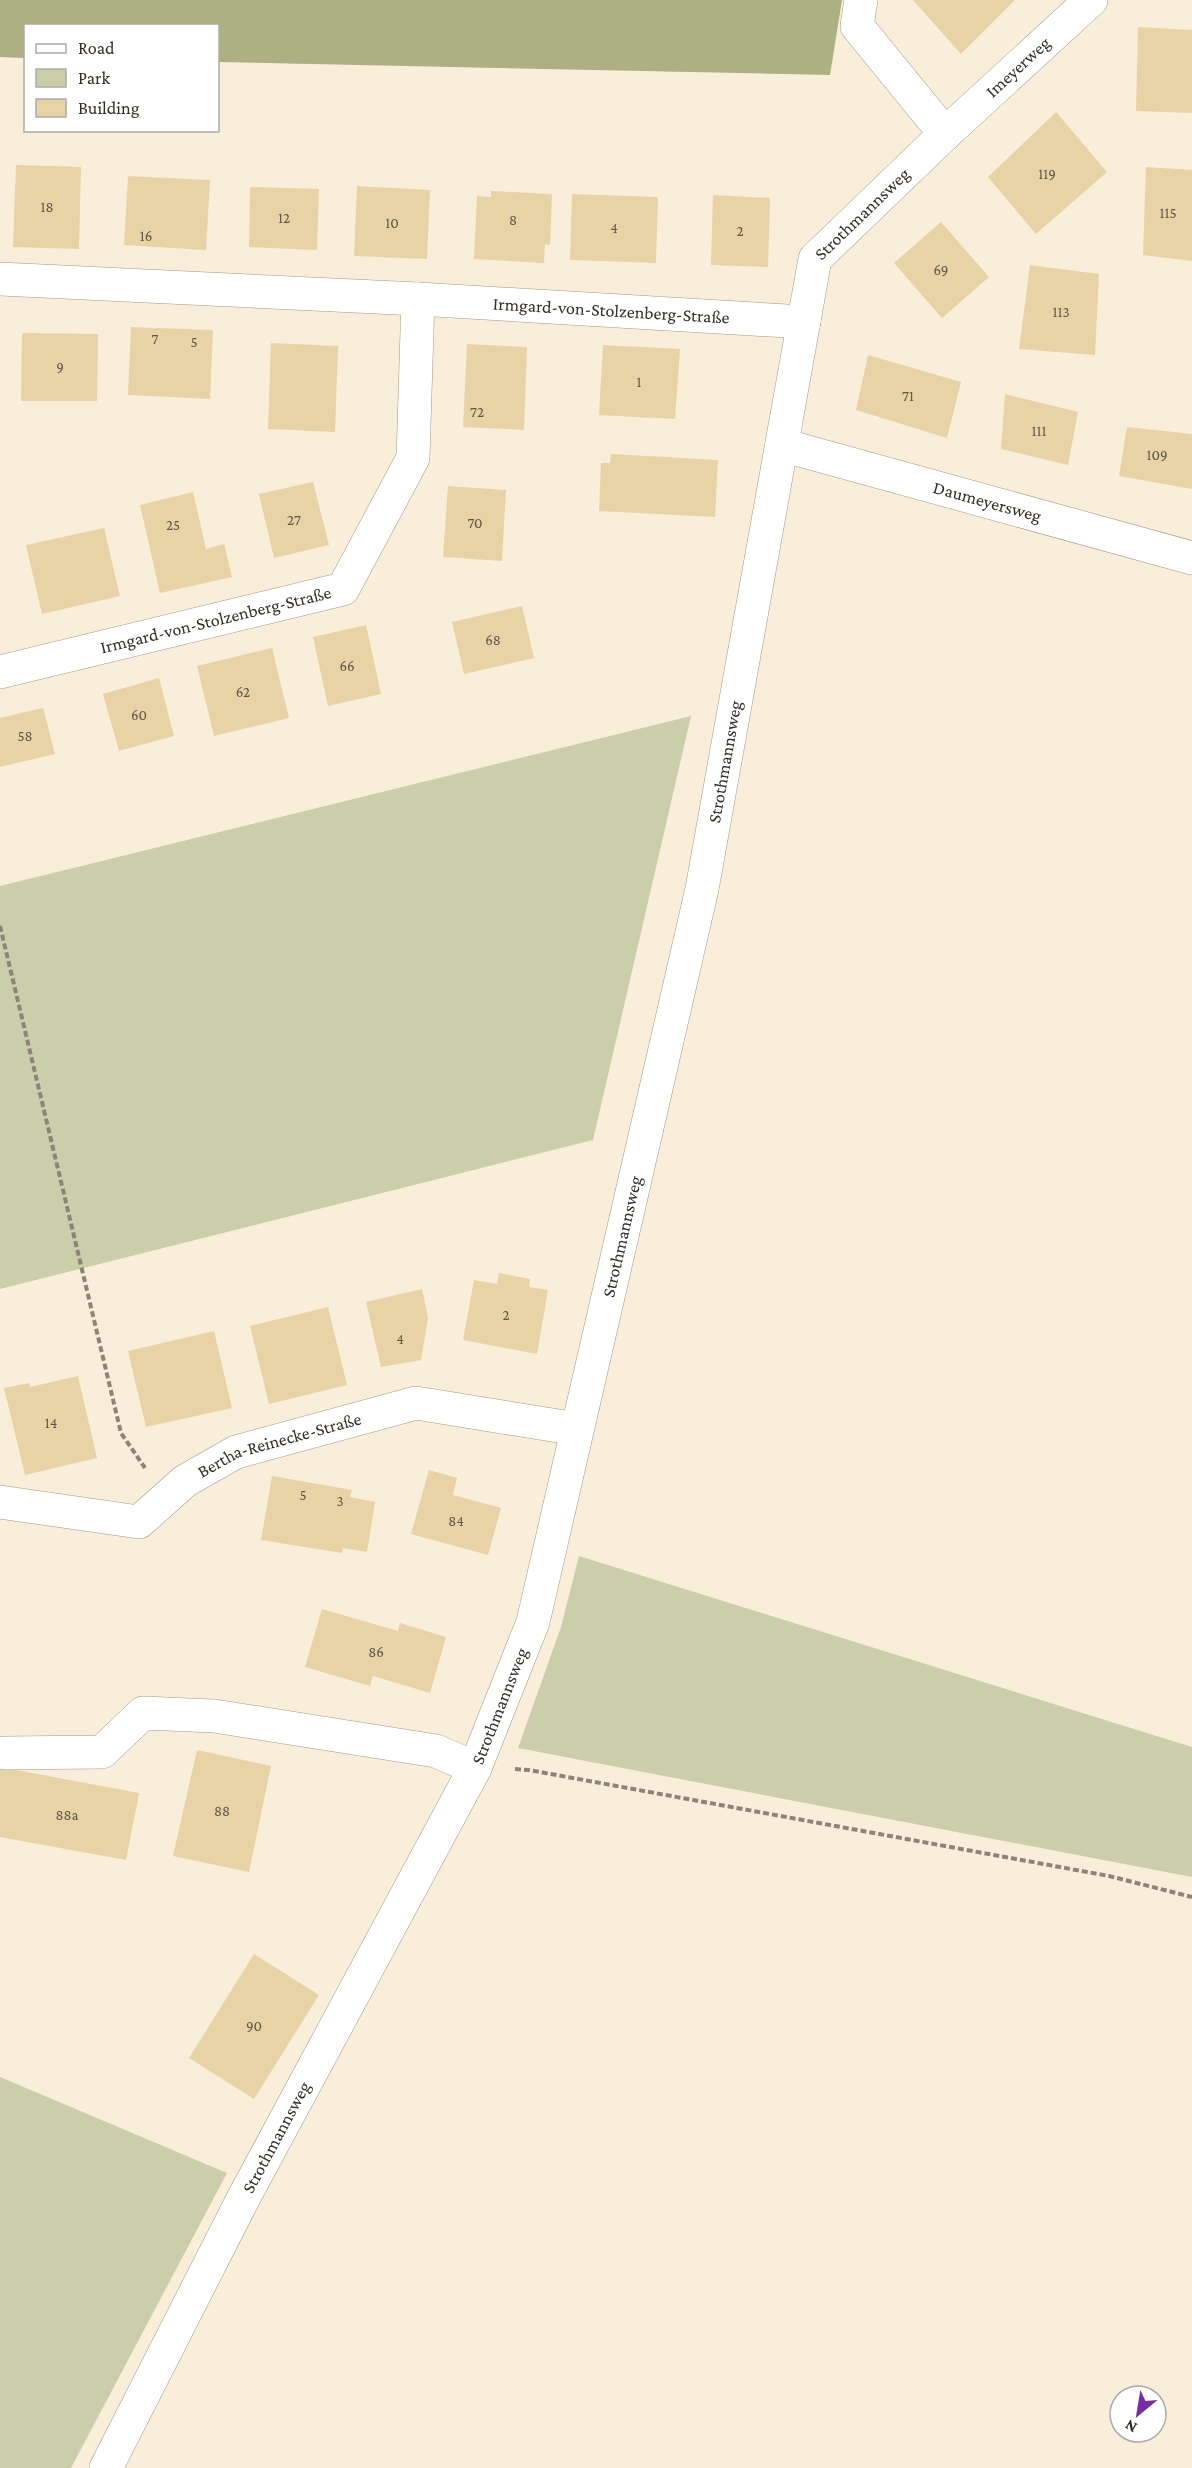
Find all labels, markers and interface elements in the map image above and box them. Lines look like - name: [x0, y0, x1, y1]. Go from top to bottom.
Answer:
- legend: [24, 24, 219, 132]
- street label: Imeyerweg: [982, 32, 1054, 101]
- text: Road: [78, 38, 115, 58]
- text: Park: [78, 68, 110, 88]
- text: Building: [78, 98, 140, 118]
- street label: Strothmannsweg: [810, 163, 914, 264]
- house number: 119: [1038, 166, 1056, 182]
- house number: 18: [40, 199, 54, 215]
- house number: 115: [1159, 205, 1177, 221]
- house number: 12: [278, 210, 290, 226]
- house number: 8: [509, 212, 517, 228]
- house number: 10: [385, 215, 399, 231]
- house number: 4: [610, 220, 618, 236]
- house number: 2: [736, 223, 744, 239]
- house number: 16: [140, 228, 152, 244]
- house number: 69: [934, 262, 948, 278]
- street label: Irmgard-von-Stolzenberg-Straße: [492, 293, 730, 328]
- house number: 113: [1052, 304, 1070, 320]
- house number: 7: [152, 331, 159, 347]
- house number: 5: [190, 334, 198, 350]
- house number: 9: [56, 359, 64, 375]
- house number: 1: [637, 374, 642, 390]
- house number: 71: [902, 388, 914, 404]
- house number: 72: [470, 404, 484, 420]
- house number: 111: [1032, 423, 1046, 439]
- house number: 109: [1146, 447, 1168, 463]
- street label: Daumeyersweg: [931, 477, 1044, 526]
- house number: 27: [287, 512, 301, 528]
- house number: 70: [467, 515, 483, 531]
- house number: 25: [166, 517, 180, 533]
- street label: Irmgard-von-Stolzenberg-Straße: [98, 582, 333, 657]
- house number: 68: [485, 632, 501, 648]
- house number: 66: [339, 658, 355, 674]
- house number: 62: [236, 684, 250, 700]
- street label: Strothmannsweg: [704, 699, 746, 824]
- house number: 60: [131, 707, 147, 723]
- house number: 58: [17, 728, 33, 744]
- street label: Strothmannsweg: [598, 1174, 646, 1299]
- house number: 2: [502, 1307, 510, 1323]
- house number: 4: [396, 1331, 404, 1347]
- street label: Bertha-Reinecke-Straße: [194, 1408, 363, 1482]
- house number: 14: [45, 1415, 57, 1431]
- house number: 5: [299, 1487, 307, 1503]
- house number: 3: [336, 1493, 344, 1509]
- house number: 84: [448, 1513, 464, 1529]
- house number: 86: [368, 1644, 384, 1660]
- street label: Strothmannsweg: [467, 1645, 532, 1767]
- house number: 88: [214, 1803, 230, 1819]
- house number: 88a: [55, 1807, 79, 1823]
- house number: 90: [246, 2018, 262, 2034]
- street label: Strothmannsweg: [238, 2078, 314, 2196]
- north arrow: [1108, 2384, 1168, 2444]
- text: N: [1122, 2416, 1140, 2437]

